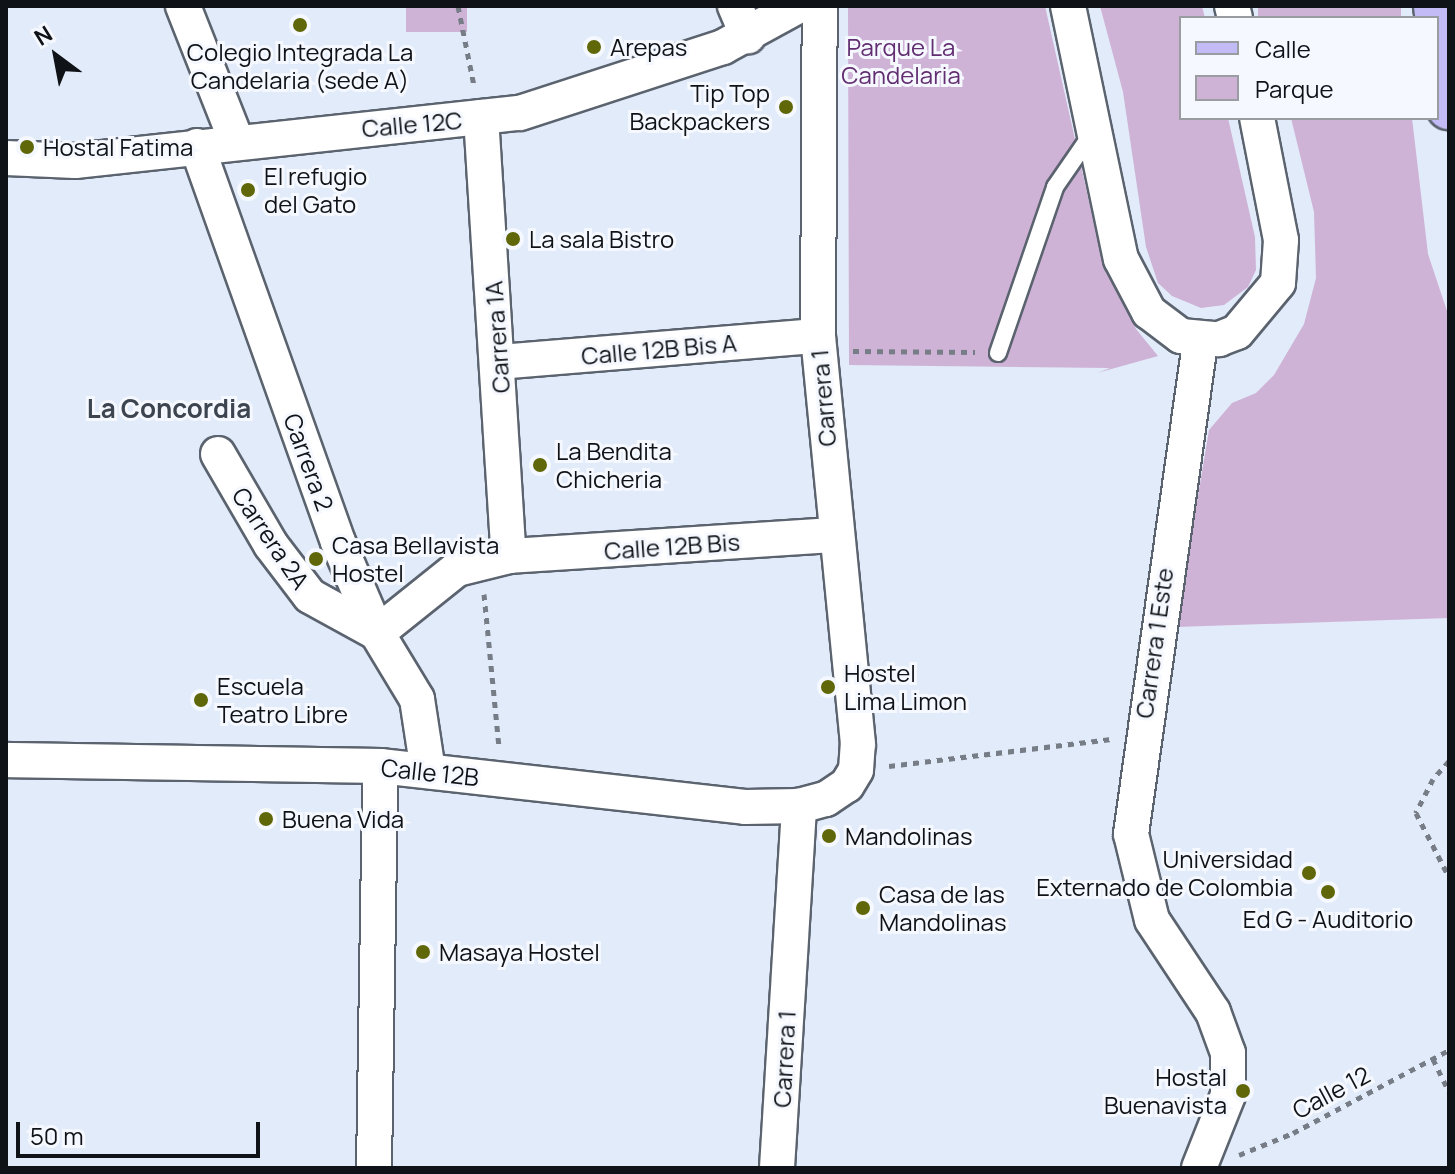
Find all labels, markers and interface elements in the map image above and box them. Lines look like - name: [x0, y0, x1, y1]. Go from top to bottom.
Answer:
- north arrow: [16, 16, 96, 96]
- marker: Colegio Integrada La Candelaria (sede A): [291, 16, 309, 34]
- legend: [1179, 16, 1439, 120]
- text: N: [29, 19, 58, 53]
- text: Calle: [1255, 32, 1311, 65]
- place label: Arepas: [610, 33, 687, 61]
- park label: Parque La Candelaria: [841, 33, 961, 89]
- place label: Colegio Integrada La Candelaria (sede A): [187, 38, 413, 94]
- marker: Arepas: [585, 38, 603, 56]
- text: Parque: [1255, 72, 1333, 105]
- place label: Tip Top Backpackers: [629, 79, 770, 135]
- marker: Tip Top Backpackers: [777, 98, 795, 116]
- street label: Calle 12C: [361, 105, 463, 143]
- place label: Hostal Fatima: [43, 133, 193, 161]
- marker: Hostal Fatima: [18, 138, 36, 156]
- place label: El refugio del Gato: [264, 162, 367, 218]
- marker: El refugio del Gato: [239, 181, 257, 199]
- place label: La sala Bistro: [529, 225, 674, 253]
- marker: La sala Bistro: [504, 230, 522, 248]
- street label: Carrera 1A: [479, 280, 515, 394]
- street label: Calle 12B Bis A: [580, 328, 738, 370]
- street label: Carrera 1: [804, 348, 842, 448]
- district label: La Concordia: [87, 393, 251, 425]
- street label: Carrera 2: [278, 409, 340, 515]
- place label: La Bendita Chicheria: [556, 437, 672, 493]
- marker: La Bendita Chicheria: [531, 456, 549, 474]
- street label: Carrera 2A: [227, 482, 315, 594]
- street label: Calle 12B Bis: [603, 527, 741, 565]
- place label: Casa Bellavista Hostel: [332, 531, 499, 587]
- marker: Casa Bellavista Hostel: [307, 550, 325, 568]
- street label: Carrera 1 Este: [1129, 566, 1179, 720]
- place label: Hostel Lima Limon: [844, 659, 967, 715]
- place label: Escuela Teatro Libre: [217, 672, 348, 728]
- marker: Hostel Lima Limon: [819, 678, 837, 696]
- marker: Escuela Teatro Libre: [192, 691, 210, 709]
- street label: Calle 12B: [380, 753, 480, 791]
- place label: Buena Vida: [282, 805, 404, 833]
- marker: Buena Vida: [257, 810, 275, 828]
- place label: Mandolinas: [845, 822, 972, 850]
- marker: Mandolinas: [820, 827, 838, 845]
- place label: Universidad Externado de Colombia: [1036, 845, 1293, 901]
- marker: Universidad Externado de Colombia: [1300, 864, 1318, 882]
- place label: Casa de las Mandolinas: [879, 880, 1006, 936]
- marker: Ed G - Auditorio: [1319, 883, 1337, 901]
- marker: Casa de las Mandolinas: [854, 899, 872, 917]
- place label: Ed G - Auditorio: [1243, 905, 1413, 933]
- place label: Masaya Hostel: [439, 938, 600, 966]
- marker: Masaya Hostel: [414, 943, 432, 961]
- street label: Carrera 1: [767, 1010, 801, 1108]
- street label: Calle 12: [1287, 1060, 1375, 1124]
- place label: Hostal Buenavista: [1104, 1063, 1227, 1119]
- marker: Hostal Buenavista: [1234, 1082, 1252, 1100]
- scale bar: [20, 1106, 264, 1156]
- text: 50 m: [30, 1119, 84, 1152]

